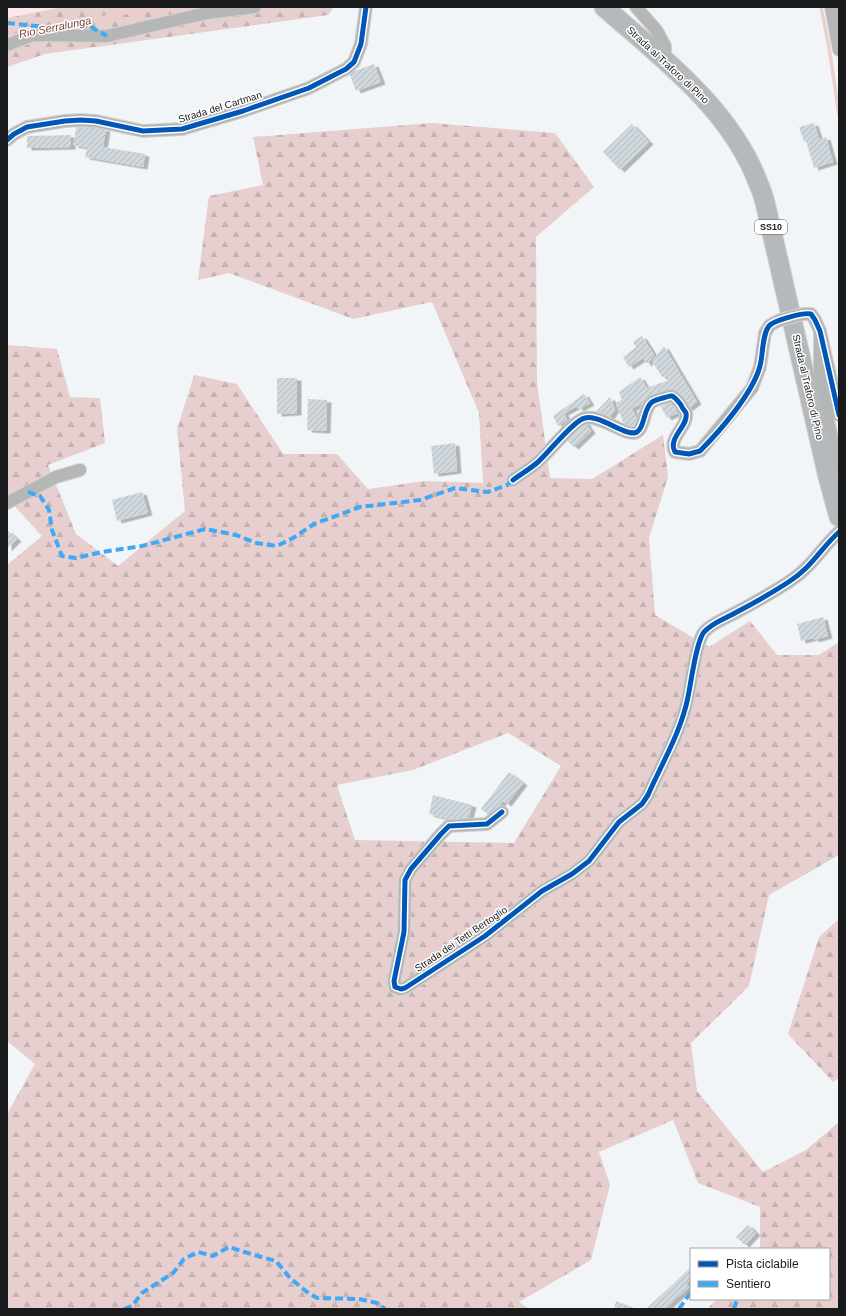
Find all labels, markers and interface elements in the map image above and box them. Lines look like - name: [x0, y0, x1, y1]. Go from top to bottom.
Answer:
- water label: Rio Serralunga: [18, 14, 92, 40]
- street label: Strada al Traforo di Pino: [625, 24, 712, 106]
- street label: Strada del Cartman: [177, 89, 263, 125]
- road number: SS10: [755, 220, 787, 234]
- street label: Strada al Traforo di Pino: [791, 333, 826, 441]
- street label: Strada dei Tetti Bertoglio: [413, 904, 510, 974]
- legend: [690, 1248, 830, 1300]
- text: Pista ciclabile: [726, 1257, 799, 1271]
- text: Sentiero: [726, 1277, 771, 1291]

